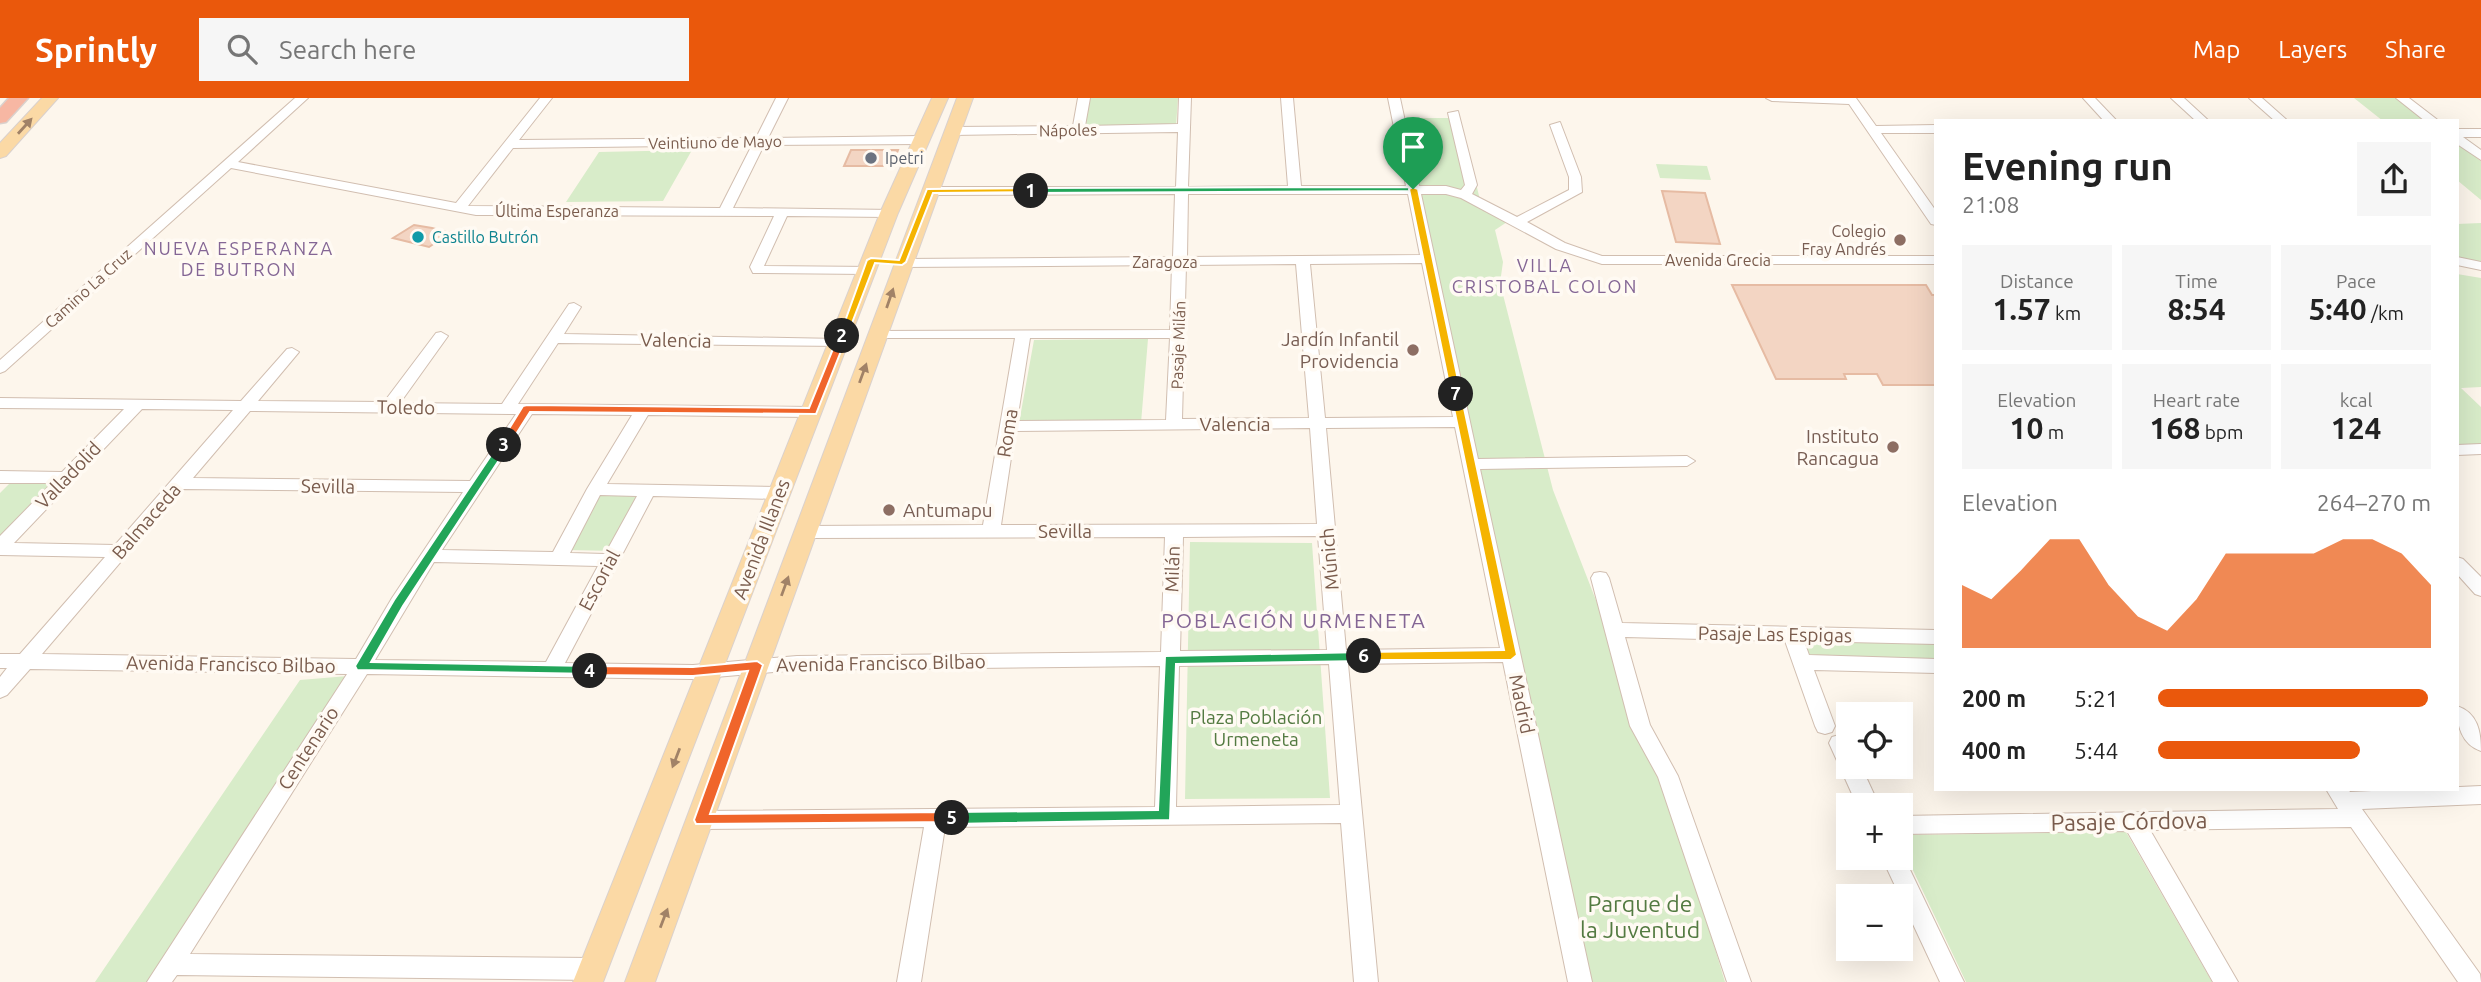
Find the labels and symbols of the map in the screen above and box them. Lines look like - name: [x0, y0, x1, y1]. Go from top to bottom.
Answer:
- one-way arrow: [17, 117, 33, 135]
- pin: [1383, 117, 1443, 189]
- street label: Nápoles: [1039, 120, 1097, 140]
- street label: Veintiuno de Mayo: [648, 132, 782, 152]
- place label: Ipetri: [885, 149, 924, 167]
- marker: Ipetri: [863, 150, 879, 166]
- pin: 1: [1014, 174, 1048, 208]
- street label: Última Esperanza: [495, 200, 619, 220]
- place label: Colegio Fray Andrés: [1802, 222, 1886, 258]
- place label: Castillo Butrón: [432, 228, 539, 246]
- marker: Castillo Butrón: [410, 229, 426, 245]
- marker: Colegio Fray Andrés: [1892, 232, 1908, 248]
- district label: NUEVA ESPERANZA DE BUTRON: [144, 238, 334, 279]
- street label: Camino La Cruz: [41, 244, 135, 332]
- street label: Avenida Grecia: [1665, 251, 1771, 269]
- street label: Zaragoza: [1132, 253, 1198, 271]
- district label: VILLA CRISTOBAL COLON: [1452, 255, 1638, 296]
- one-way arrow: [885, 288, 896, 309]
- street label: Pasaje Milán: [1167, 300, 1189, 390]
- pin: 2: [824, 318, 860, 354]
- street label: Valencia: [640, 328, 712, 352]
- place label: Jardín Infantil Providencia: [1281, 328, 1399, 372]
- marker: Jardín Infantil Providencia: [1405, 342, 1421, 358]
- one-way arrow: [858, 362, 869, 383]
- pin: 7: [1438, 376, 1474, 412]
- street label: Toledo: [377, 395, 435, 419]
- street label: Roma: [992, 407, 1022, 459]
- street label: Valencia: [1199, 413, 1271, 435]
- place label: Instituto Rancagua: [1797, 425, 1879, 469]
- pin: 3: [486, 428, 522, 462]
- street label: Valladolid: [31, 437, 105, 513]
- marker: Instituto Rancagua: [1885, 439, 1901, 455]
- street label: Sevilla: [301, 475, 355, 497]
- street label: Avenida Illanes: [728, 476, 794, 602]
- street label: Balmaceda: [107, 479, 185, 563]
- place label: Antumapu: [903, 499, 993, 521]
- marker: Antumapu: [881, 502, 897, 518]
- street label: Sevilla: [1038, 520, 1092, 542]
- street label: Múnich: [1315, 527, 1343, 591]
- street label: Milán: [1160, 545, 1184, 593]
- street label: Escorial: [574, 546, 624, 614]
- one-way arrow: [780, 576, 791, 597]
- district label: POBLACIÓN URMENETA: [1161, 608, 1427, 632]
- street label: Pasaje Las Espigas: [1698, 622, 1852, 646]
- pin: 6: [1346, 638, 1382, 674]
- street label: Avenida Francisco Bilbao: [776, 650, 986, 676]
- street label: Avenida Francisco Bilbao: [126, 651, 336, 677]
- pin: 4: [572, 654, 608, 688]
- street label: Madrid: [1505, 672, 1539, 736]
- street label: Centenario: [273, 702, 343, 794]
- park label: Plaza Población Urmeneta: [1190, 706, 1322, 750]
- one-way arrow: [670, 747, 681, 768]
- pin: 5: [934, 800, 970, 836]
- street label: Pasaje Córdova: [2050, 807, 2208, 835]
- park label: Parque de la Juventud: [1580, 891, 1700, 942]
- one-way arrow: [659, 908, 670, 929]

